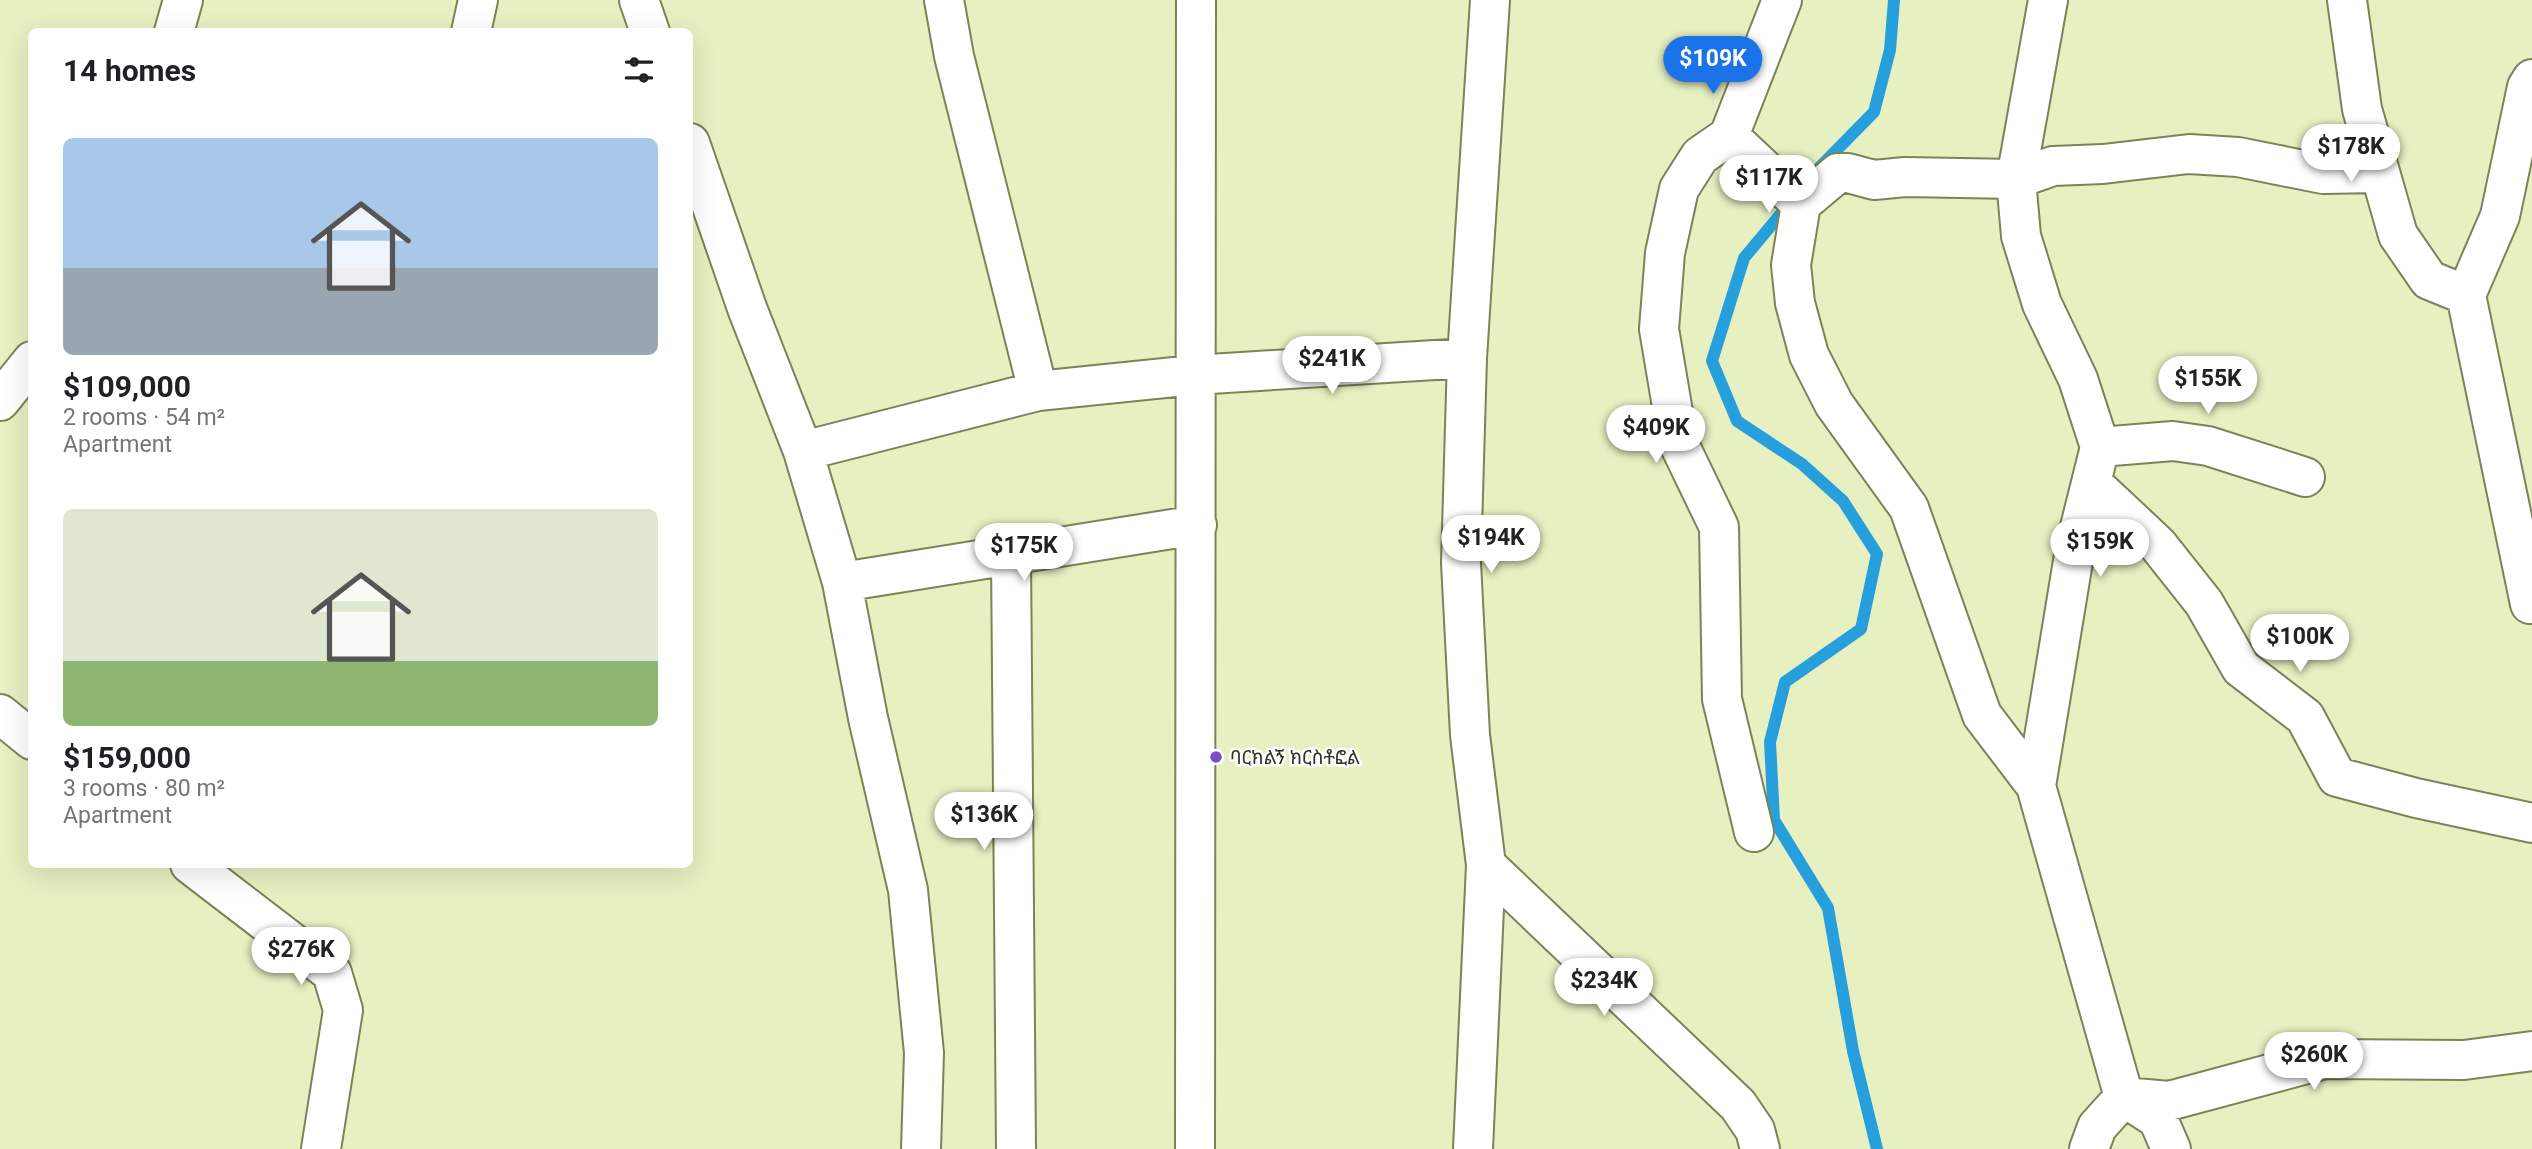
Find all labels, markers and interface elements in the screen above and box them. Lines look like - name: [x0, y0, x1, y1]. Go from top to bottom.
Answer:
- pin: $109K: [1664, 36, 1762, 96]
- text: $109K: [1679, 45, 1747, 72]
- icon: filters: [620, 51, 658, 89]
- text: 14 homes: [63, 53, 196, 88]
- pin: $178K: [2302, 124, 2400, 184]
- text: $178K: [2317, 133, 2385, 160]
- pin: $117K: [1720, 156, 1818, 215]
- text: $117K: [1735, 164, 1803, 191]
- icon: home: [298, 183, 424, 309]
- pin: $241K: [1283, 336, 1381, 396]
- text: $241K: [1298, 345, 1366, 372]
- pin: $155K: [2159, 356, 2257, 416]
- text: $155K: [2174, 365, 2242, 392]
- text: $109,000: [63, 369, 191, 404]
- text: 2 rooms · 54 m²: [63, 404, 225, 431]
- pin: $409K: [1607, 406, 1705, 465]
- text: $409K: [1622, 414, 1690, 441]
- text: Apartment: [63, 431, 172, 458]
- pin: $194K: [1442, 516, 1540, 575]
- pin: $159K: [2051, 520, 2149, 579]
- pin: $175K: [975, 524, 1073, 583]
- text: $194K: [1457, 524, 1525, 551]
- text: $159K: [2066, 528, 2134, 555]
- text: $175K: [990, 532, 1058, 559]
- icon: home: [298, 554, 424, 680]
- pin: $100K: [2251, 614, 2349, 674]
- text: $100K: [2266, 623, 2334, 650]
- text: $159,000: [63, 740, 191, 775]
- place label: ባርክልኝ ክርስቶፎል: [1230, 746, 1360, 769]
- marker: ባርክልኝ ክርስቶፎል: [1208, 749, 1224, 765]
- text: 3 rooms · 80 m²: [63, 775, 225, 802]
- pin: $136K: [935, 792, 1033, 852]
- text: $136K: [950, 801, 1018, 828]
- text: Apartment: [63, 802, 172, 829]
- pin: $276K: [252, 928, 350, 987]
- text: $276K: [267, 936, 335, 963]
- pin: $234K: [1555, 958, 1653, 1018]
- text: $234K: [1570, 967, 1638, 994]
- pin: $260K: [2265, 1032, 2363, 1092]
- text: $260K: [2280, 1041, 2348, 1068]

